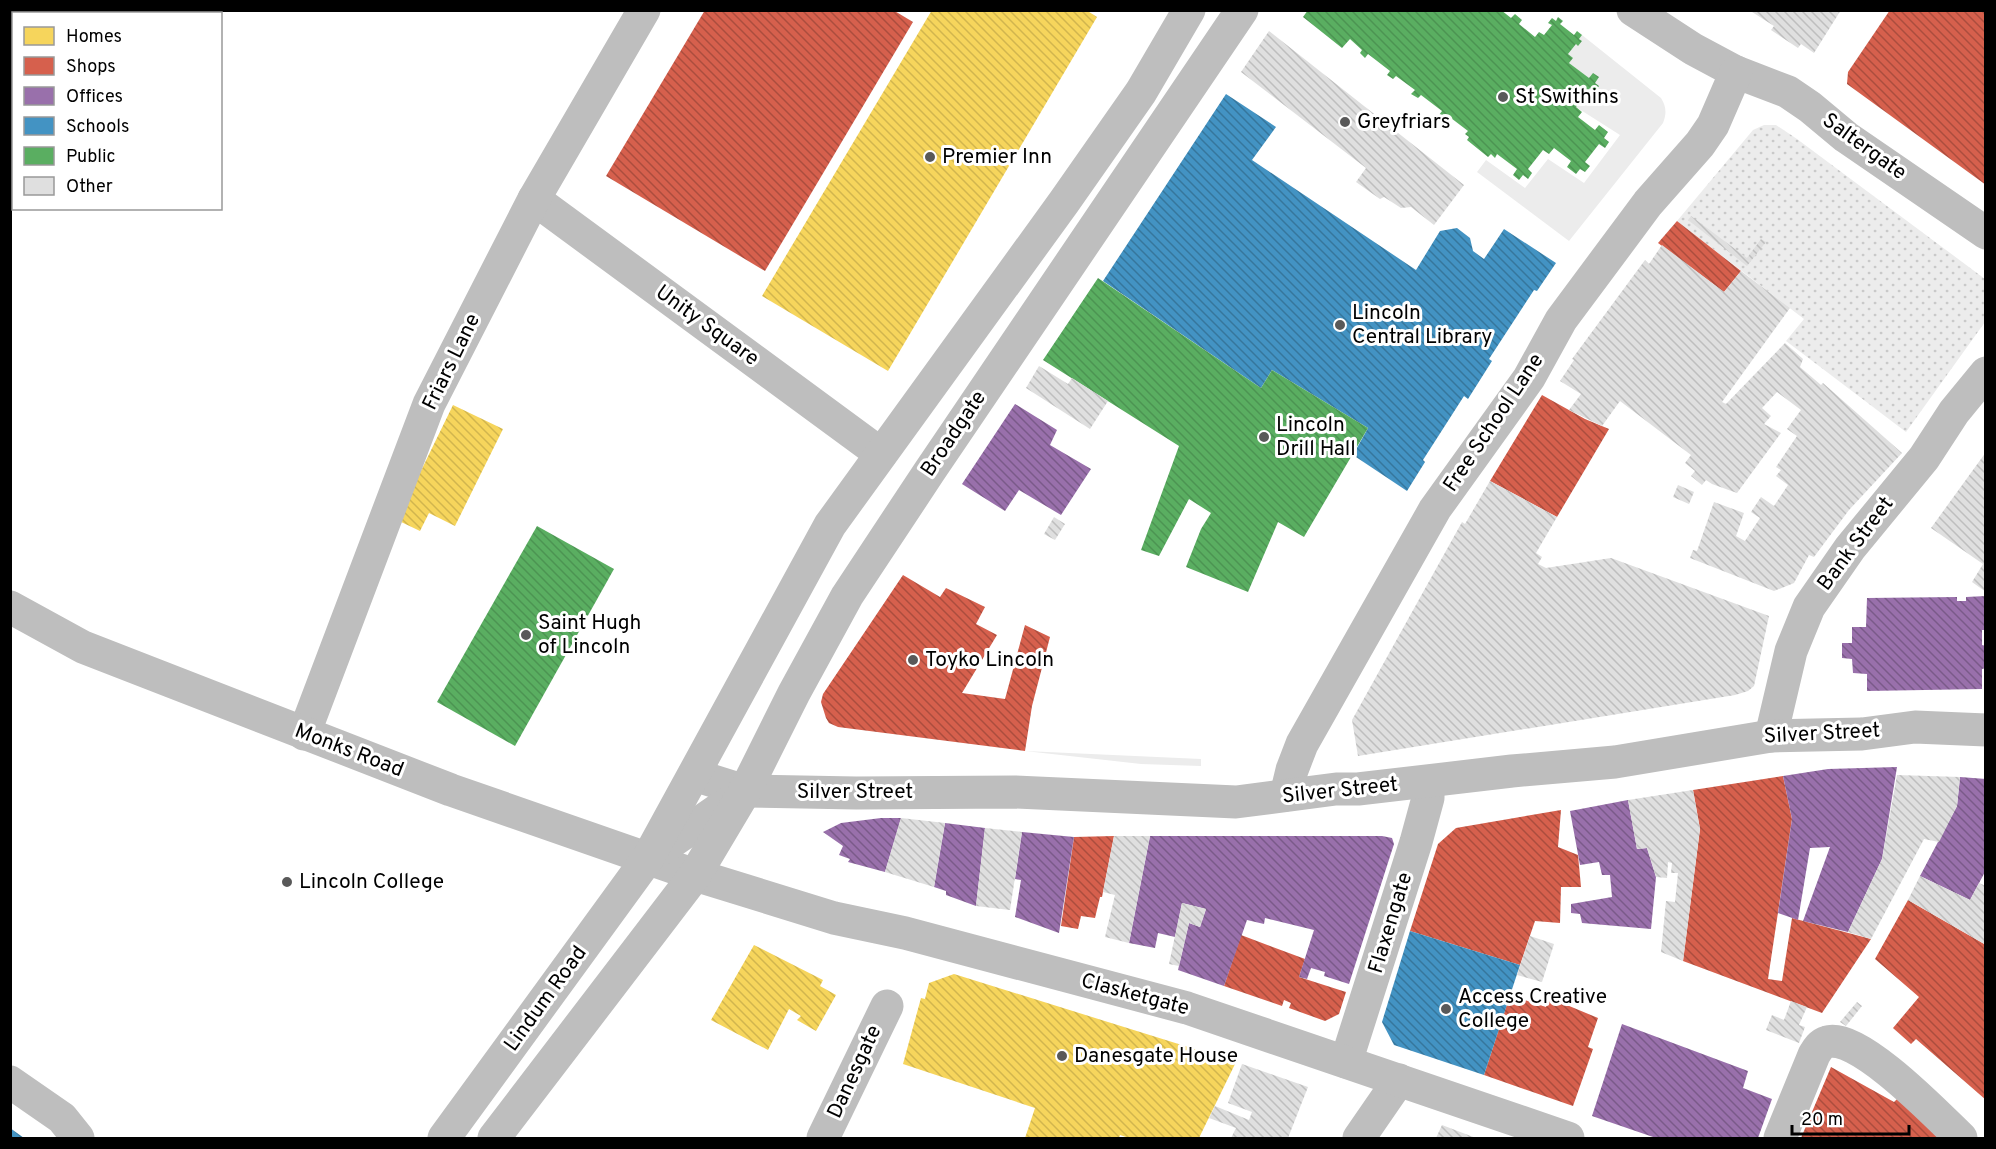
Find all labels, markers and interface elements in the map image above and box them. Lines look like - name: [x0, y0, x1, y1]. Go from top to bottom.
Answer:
- legend: [12, 12, 222, 210]
- text: Homes: [66, 26, 122, 49]
- text: Shops: [66, 56, 116, 79]
- place label: St Swithins: [1515, 84, 1619, 111]
- text: Offices: [66, 86, 123, 109]
- marker: St Swithins: [1496, 90, 1510, 104]
- street label: Saltergate: [1817, 107, 1911, 187]
- place label: Greyfriars: [1357, 109, 1451, 136]
- marker: Greyfriars: [1338, 115, 1352, 129]
- text: Schools: [66, 116, 129, 139]
- place label: Premier Inn: [942, 144, 1052, 171]
- text: Public: [66, 146, 116, 169]
- marker: Premier Inn: [923, 150, 937, 164]
- text: Other: [66, 176, 113, 199]
- street label: Unity Square: [650, 279, 764, 373]
- place label: Lincoln Central Library: [1352, 300, 1492, 351]
- street label: Friars Lane: [417, 309, 487, 415]
- marker: Lincoln Central Library: [1333, 318, 1347, 332]
- street label: Free School Lane: [1438, 349, 1550, 497]
- street label: Broadgate: [915, 386, 993, 482]
- place label: Lincoln Drill Hall: [1276, 412, 1356, 463]
- marker: Lincoln Drill Hall: [1257, 430, 1271, 444]
- street label: Bank Street: [1812, 492, 1900, 596]
- place label: Saint Hugh of Lincoln: [538, 610, 641, 661]
- marker: Saint Hugh of Lincoln: [519, 628, 533, 642]
- place label: Toyko Lincoln: [925, 647, 1054, 674]
- marker: Toyko Lincoln: [906, 653, 920, 667]
- street label: Silver Street: [1763, 717, 1881, 751]
- street label: Monks Road: [291, 718, 407, 784]
- street label: Silver Street: [1281, 771, 1399, 811]
- street label: Silver Street: [797, 779, 913, 806]
- place label: Lincoln College: [299, 869, 444, 896]
- street label: Flaxengate: [1363, 869, 1419, 977]
- marker: Lincoln College: [280, 875, 294, 889]
- street label: Lindum Road: [499, 941, 593, 1057]
- street label: Clasketgate: [1078, 968, 1192, 1022]
- place label: Access Creative College: [1458, 984, 1607, 1035]
- marker: Access Creative College: [1439, 1002, 1453, 1016]
- street label: Danesgate: [822, 1021, 888, 1123]
- place label: Danesgate House: [1074, 1043, 1238, 1070]
- marker: Danesgate House: [1055, 1049, 1069, 1063]
- scale bar: [1792, 1098, 1909, 1136]
- text: 20 m: [1801, 1109, 1843, 1132]

